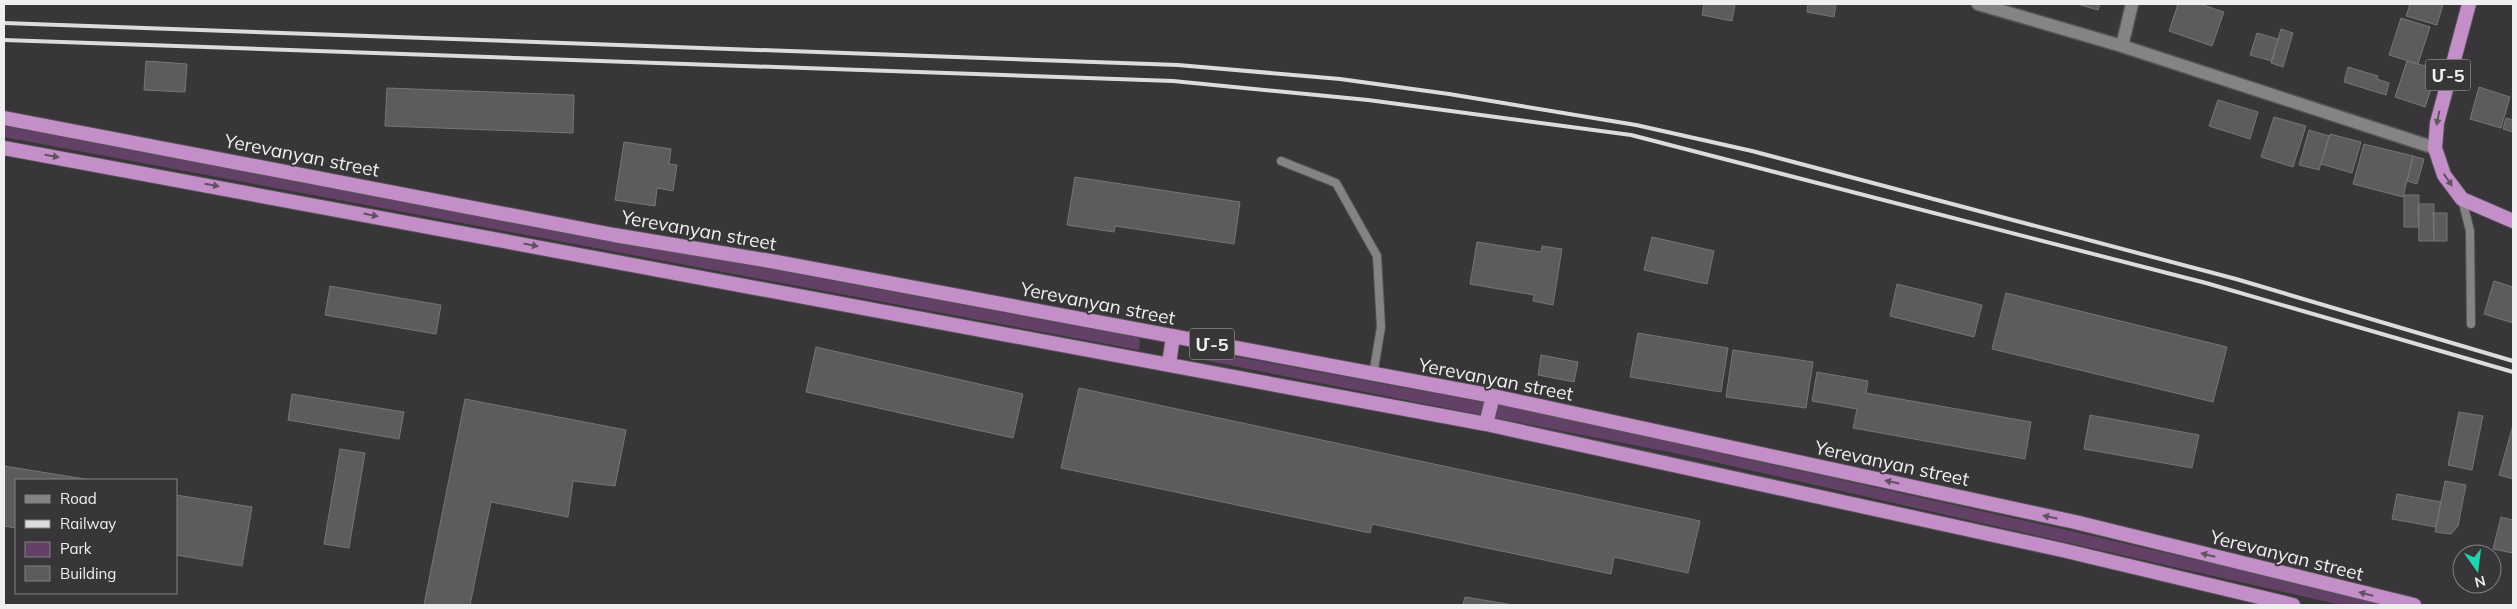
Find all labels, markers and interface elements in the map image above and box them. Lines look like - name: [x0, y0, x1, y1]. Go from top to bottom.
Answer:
- road number: Մ-5: [2426, 60, 2470, 90]
- one-way arrow: [2434, 111, 2442, 126]
- street label: Yerevanyan street: [222, 128, 382, 182]
- one-way arrow: [44, 153, 60, 161]
- one-way arrow: [2443, 173, 2453, 187]
- one-way arrow: [204, 182, 220, 190]
- street label: Yerevanyan street: [619, 204, 779, 256]
- one-way arrow: [364, 211, 380, 219]
- one-way arrow: [524, 241, 540, 249]
- street label: Yerevanyan street: [1018, 276, 1178, 330]
- road number: Մ-5: [1190, 328, 1234, 359]
- street label: Yerevanyan street: [1416, 352, 1576, 406]
- street label: Yerevanyan street: [1812, 435, 1972, 491]
- one-way arrow: [1884, 478, 1899, 486]
- legend: [15, 479, 178, 594]
- text: Road: [60, 489, 97, 508]
- one-way arrow: [2042, 512, 2058, 520]
- text: Railway: [60, 514, 116, 533]
- street label: Yerevanyan street: [2207, 524, 2366, 586]
- text: Park: [60, 539, 92, 558]
- north arrow: [2452, 544, 2502, 594]
- one-way arrow: [2201, 551, 2216, 559]
- text: Building: [60, 564, 116, 583]
- text: N: [2473, 572, 2487, 592]
- one-way arrow: [2359, 590, 2374, 598]

